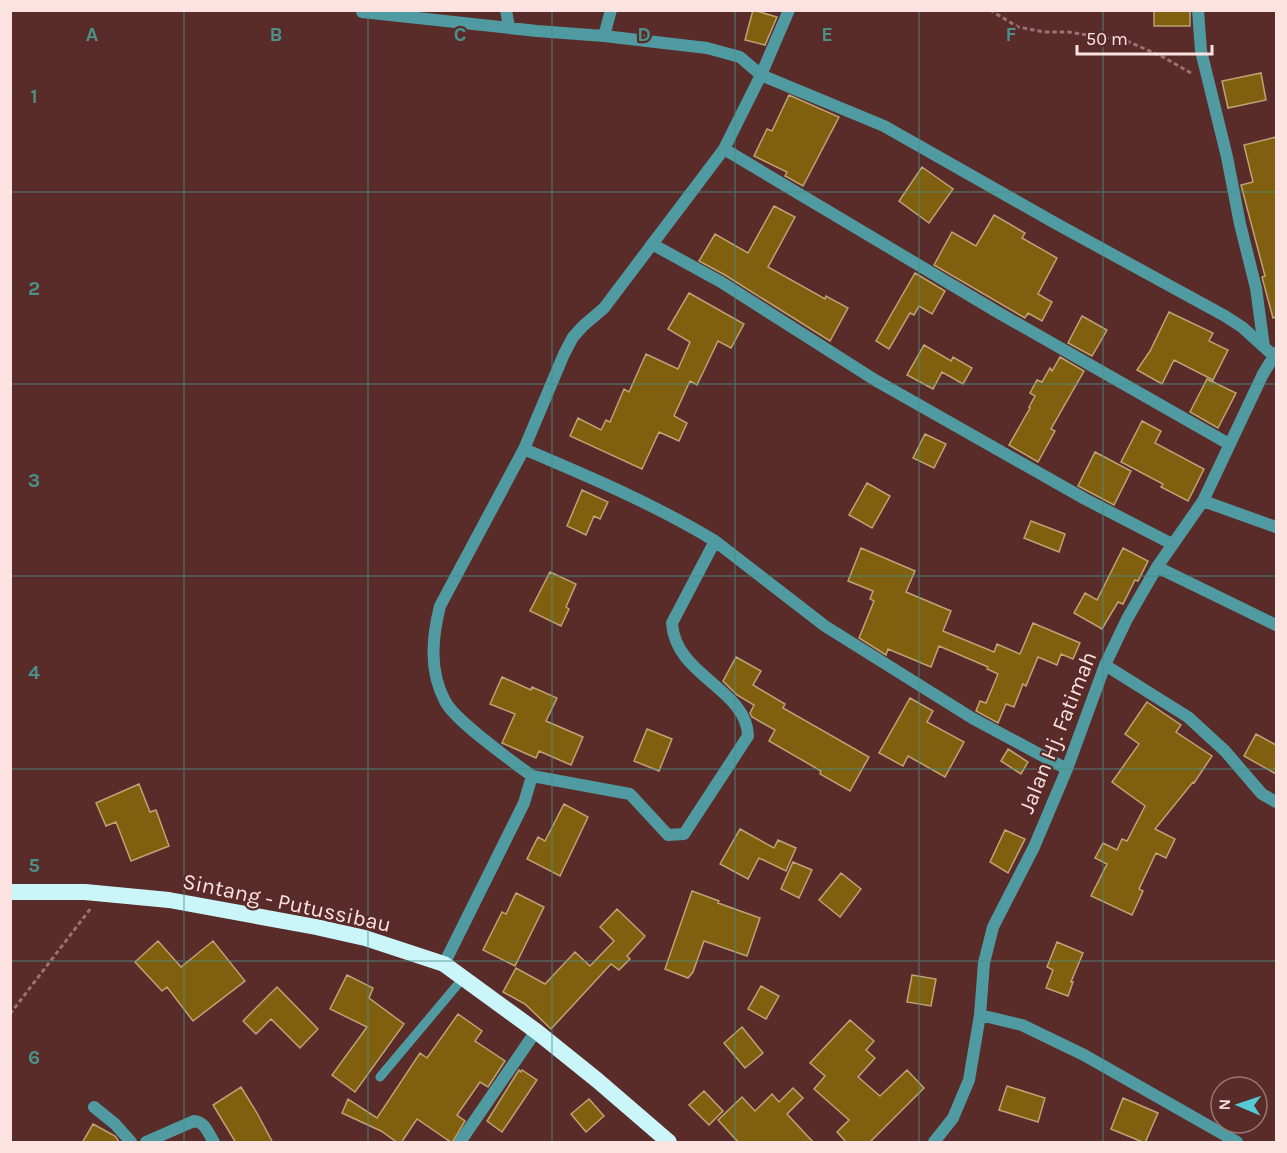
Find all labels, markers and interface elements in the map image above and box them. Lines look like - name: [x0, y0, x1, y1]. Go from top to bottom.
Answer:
- scale bar: [1077, 18, 1212, 56]
- text: A: [86, 23, 99, 46]
- text: B: [270, 23, 282, 46]
- text: C: [454, 23, 466, 46]
- text: D: [637, 23, 651, 46]
- text: E: [821, 23, 833, 46]
- text: F: [1006, 23, 1017, 46]
- text: 50 m: [1086, 28, 1128, 50]
- text: 1: [30, 85, 38, 108]
- text: 2: [28, 277, 40, 300]
- text: 3: [28, 469, 40, 492]
- street label: Jalan Hj. Fatimah: [1014, 648, 1102, 817]
- text: 4: [28, 661, 40, 684]
- text: 5: [28, 854, 40, 877]
- street label: Sintang - Putussibau: [180, 868, 393, 938]
- text: 6: [28, 1046, 40, 1069]
- north arrow: [1209, 1075, 1269, 1135]
- text: N: [1215, 1098, 1234, 1111]

